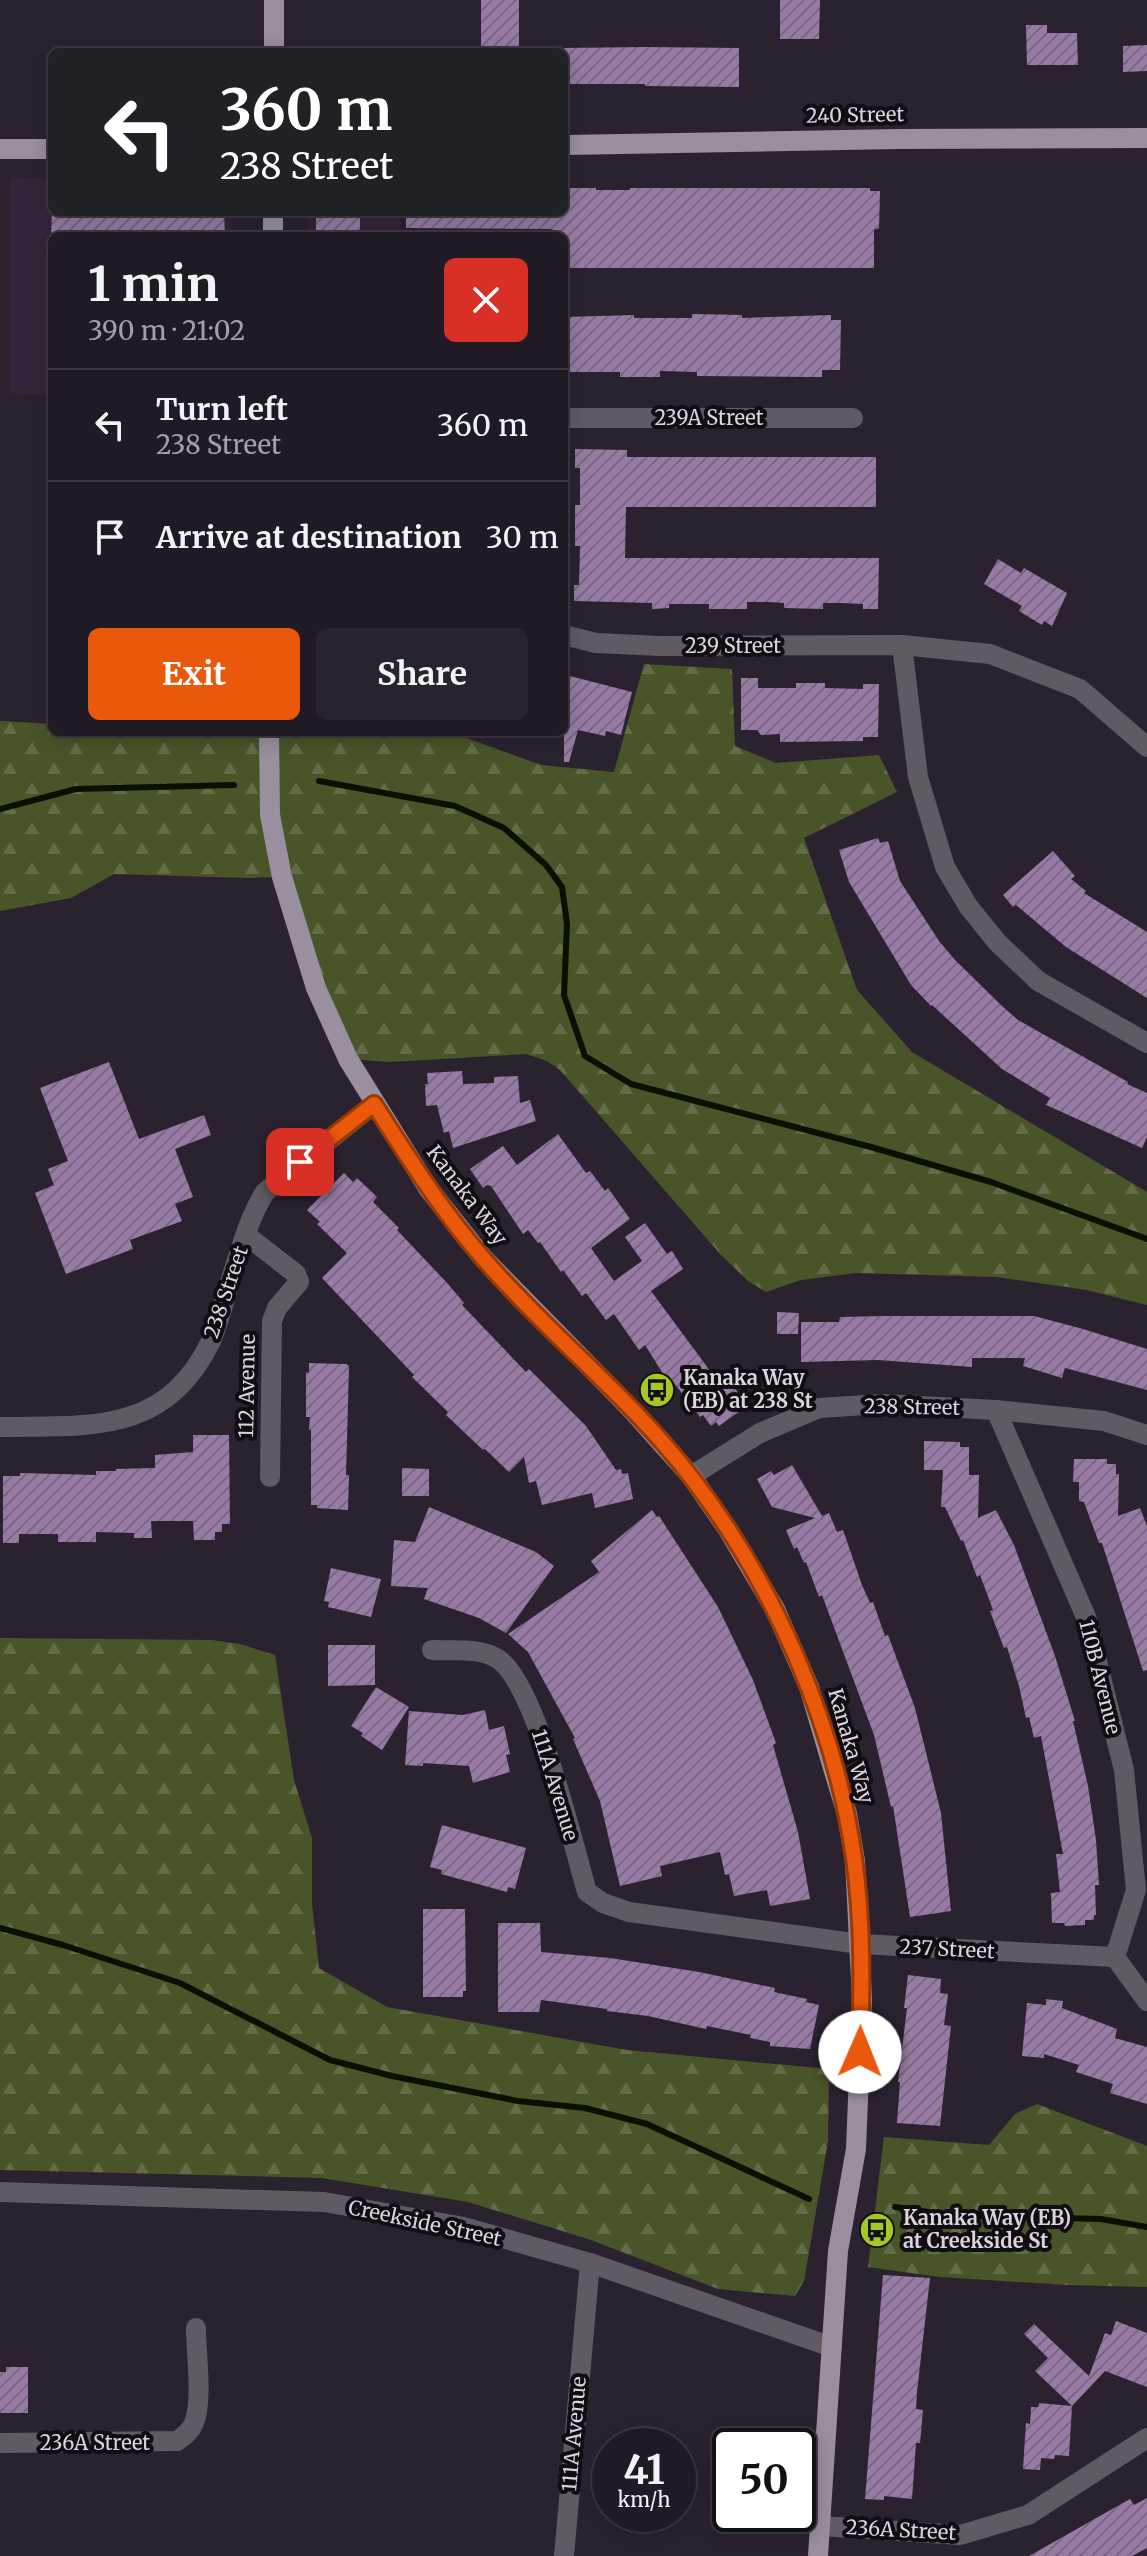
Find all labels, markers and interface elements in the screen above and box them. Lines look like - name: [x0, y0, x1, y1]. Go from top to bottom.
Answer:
- text: 360 m: [220, 75, 392, 145]
- icon: left: [88, 80, 192, 184]
- street label: 240 Street: [806, 101, 904, 128]
- text: 238 Street: [220, 144, 393, 189]
- text: 1 min: [88, 254, 219, 314]
- button: close: [444, 258, 528, 342]
- text: 390 m · 21:02: [88, 314, 245, 347]
- text: Turn left: [156, 390, 288, 428]
- icon: left: [88, 403, 132, 447]
- street label: 239A Street: [654, 405, 764, 430]
- text: 360 m: [437, 406, 528, 444]
- text: 238 Street: [156, 428, 281, 461]
- icon: arrive: [88, 515, 132, 559]
- text: Arrive at destination: [156, 518, 462, 556]
- text: 30 m: [486, 518, 559, 556]
- button: Exit: [88, 628, 300, 720]
- button: Share: [316, 628, 528, 720]
- street label: 239 Street: [685, 633, 781, 658]
- pin: [266, 1128, 334, 1196]
- icon: arrive: [278, 1140, 322, 1184]
- street label: Kanaka Way: [422, 1140, 513, 1250]
- street label: 238 Street: [198, 1242, 253, 1341]
- street label: 112 Avenue: [233, 1334, 260, 1438]
- place label: Kanaka Way (EB) at 238 St: [683, 1365, 813, 1413]
- bus stop icon: Kanaka Way (EB) at 238 St: [638, 1371, 676, 1409]
- street label: 238 Street: [864, 1393, 961, 1420]
- street label: 110B Avenue: [1074, 1617, 1127, 1737]
- street label: Kanaka Way: [823, 1686, 880, 1806]
- street label: 111A Avenue: [527, 1726, 584, 1844]
- street label: 237 Street: [899, 1934, 995, 1963]
- position arrow: [818, 2010, 902, 2094]
- street label: Creekside Street: [346, 2194, 504, 2251]
- place label: Kanaka Way (EB) at Creekside St: [903, 2205, 1071, 2253]
- bus stop icon: Kanaka Way (EB) at Creekside St: [858, 2211, 896, 2249]
- street label: 111A Avenue: [556, 2375, 591, 2492]
- speed limit sign: 50: [712, 2428, 816, 2532]
- street label: 236A Street: [40, 2430, 150, 2455]
- text: 41: [623, 2445, 665, 2495]
- text: km/h: [618, 2487, 670, 2512]
- street label: 236A Street: [845, 2514, 957, 2545]

